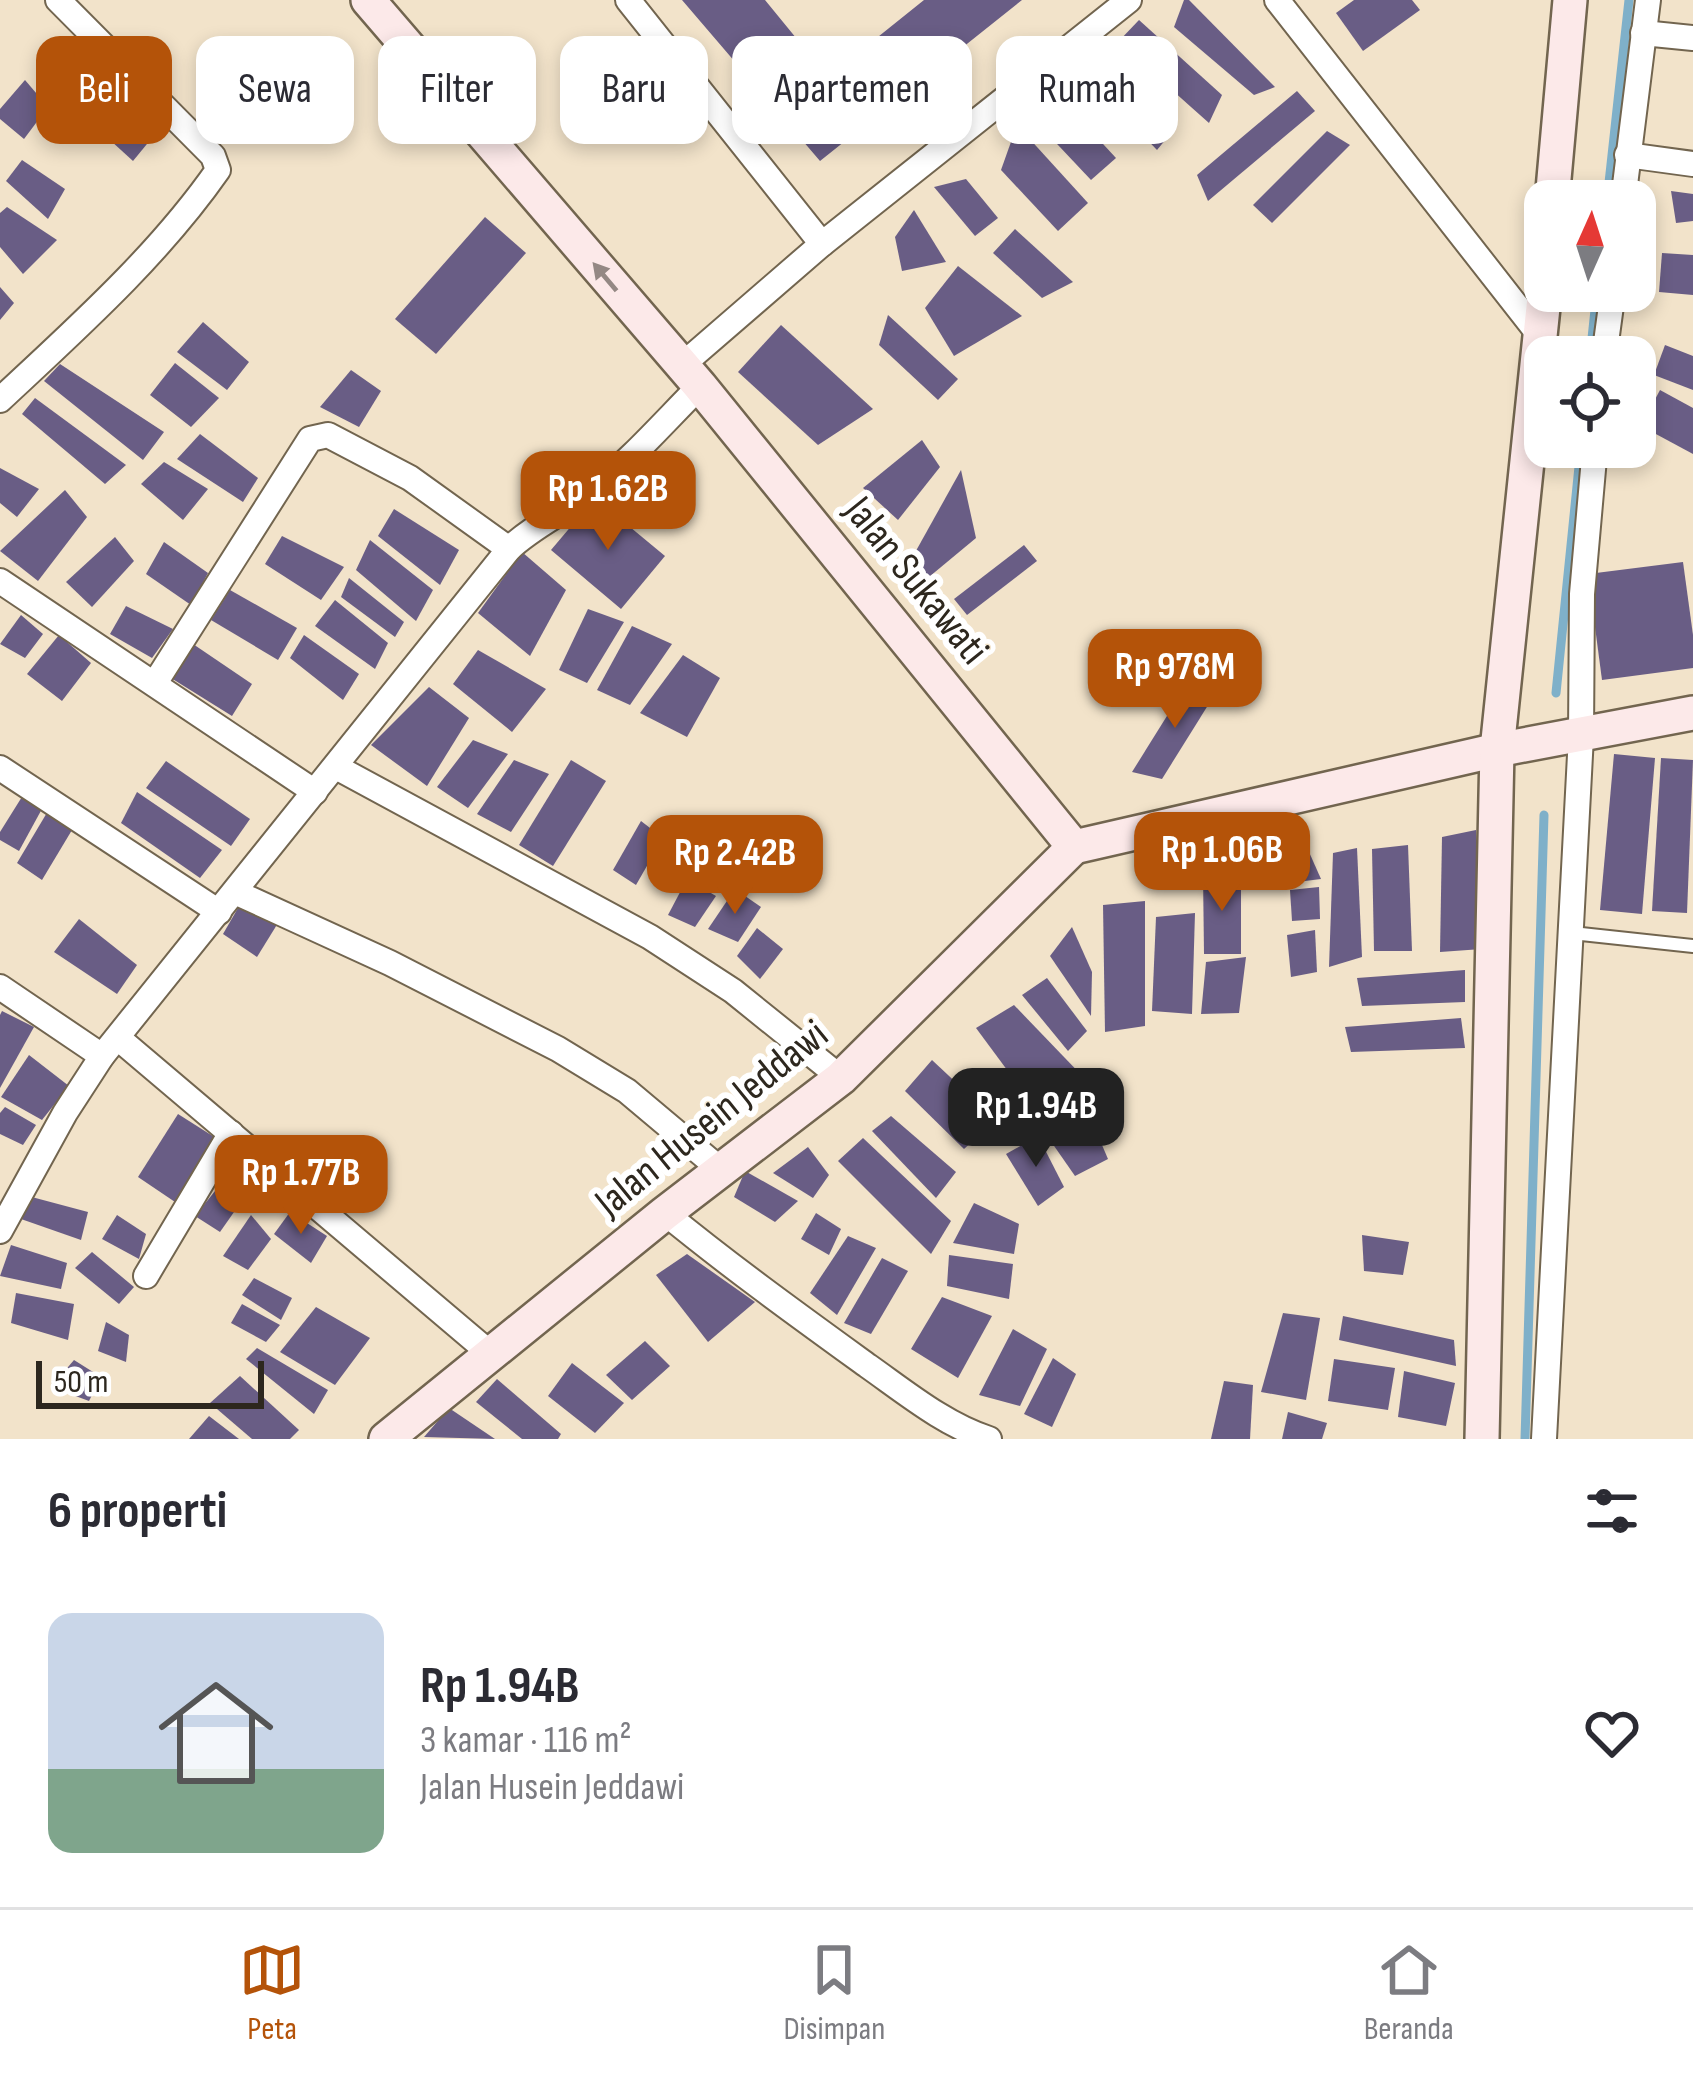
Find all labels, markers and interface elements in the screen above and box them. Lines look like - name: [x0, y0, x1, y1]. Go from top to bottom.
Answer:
- chip: Beli: [36, 36, 172, 144]
- chip: Sewa: [196, 36, 354, 144]
- chip: Filter: [378, 36, 536, 144]
- chip: Baru: [560, 36, 708, 144]
- chip: Apartemen: [732, 36, 972, 144]
- chip: Rumah: [996, 36, 1178, 144]
- north arrow: [1524, 180, 1656, 312]
- map controls: [1524, 180, 1656, 468]
- one-way arrow: [592, 262, 618, 292]
- button: locate: [1524, 336, 1656, 468]
- pin: Rp 1.62B: [484, 451, 732, 553]
- text: Rp 1.62B: [548, 466, 668, 513]
- street label: Jalan Sukawati: [832, 486, 999, 675]
- pin: Rp 978M: [1064, 629, 1286, 731]
- text: Rp 978M: [1115, 644, 1235, 691]
- pin: Rp 1.06B: [1098, 812, 1346, 914]
- pin: Rp 2.42B: [611, 815, 859, 917]
- text: Rp 1.06B: [1161, 827, 1283, 874]
- text: Rp 2.42B: [674, 830, 796, 877]
- street label: Jalan Husein Jeddawi: [585, 1010, 839, 1229]
- pin: Rp 1.94B: [912, 1068, 1160, 1170]
- text: Rp 1.94B: [975, 1083, 1097, 1130]
- pin: Rp 1.77B: [177, 1135, 425, 1237]
- text: Rp 1.77B: [242, 1150, 360, 1197]
- scale bar: [36, 1355, 264, 1408]
- text: 50 m: [54, 1362, 108, 1402]
- icon: filters: [1579, 1478, 1645, 1544]
- text: 6 properti: [48, 1481, 227, 1542]
- text: Rp 1.94B: [420, 1656, 579, 1717]
- icon: home: [144, 1661, 288, 1805]
- icon: heart: [1579, 1700, 1645, 1766]
- text: 3 kamar · 116 m²: [420, 1717, 632, 1764]
- text: Jalan Husein Jeddawi: [420, 1764, 684, 1811]
- tab: Peta: [239, 1937, 305, 2049]
- tab: Disimpan: [783, 1937, 885, 2049]
- tab: Beranda: [1364, 1937, 1454, 2049]

